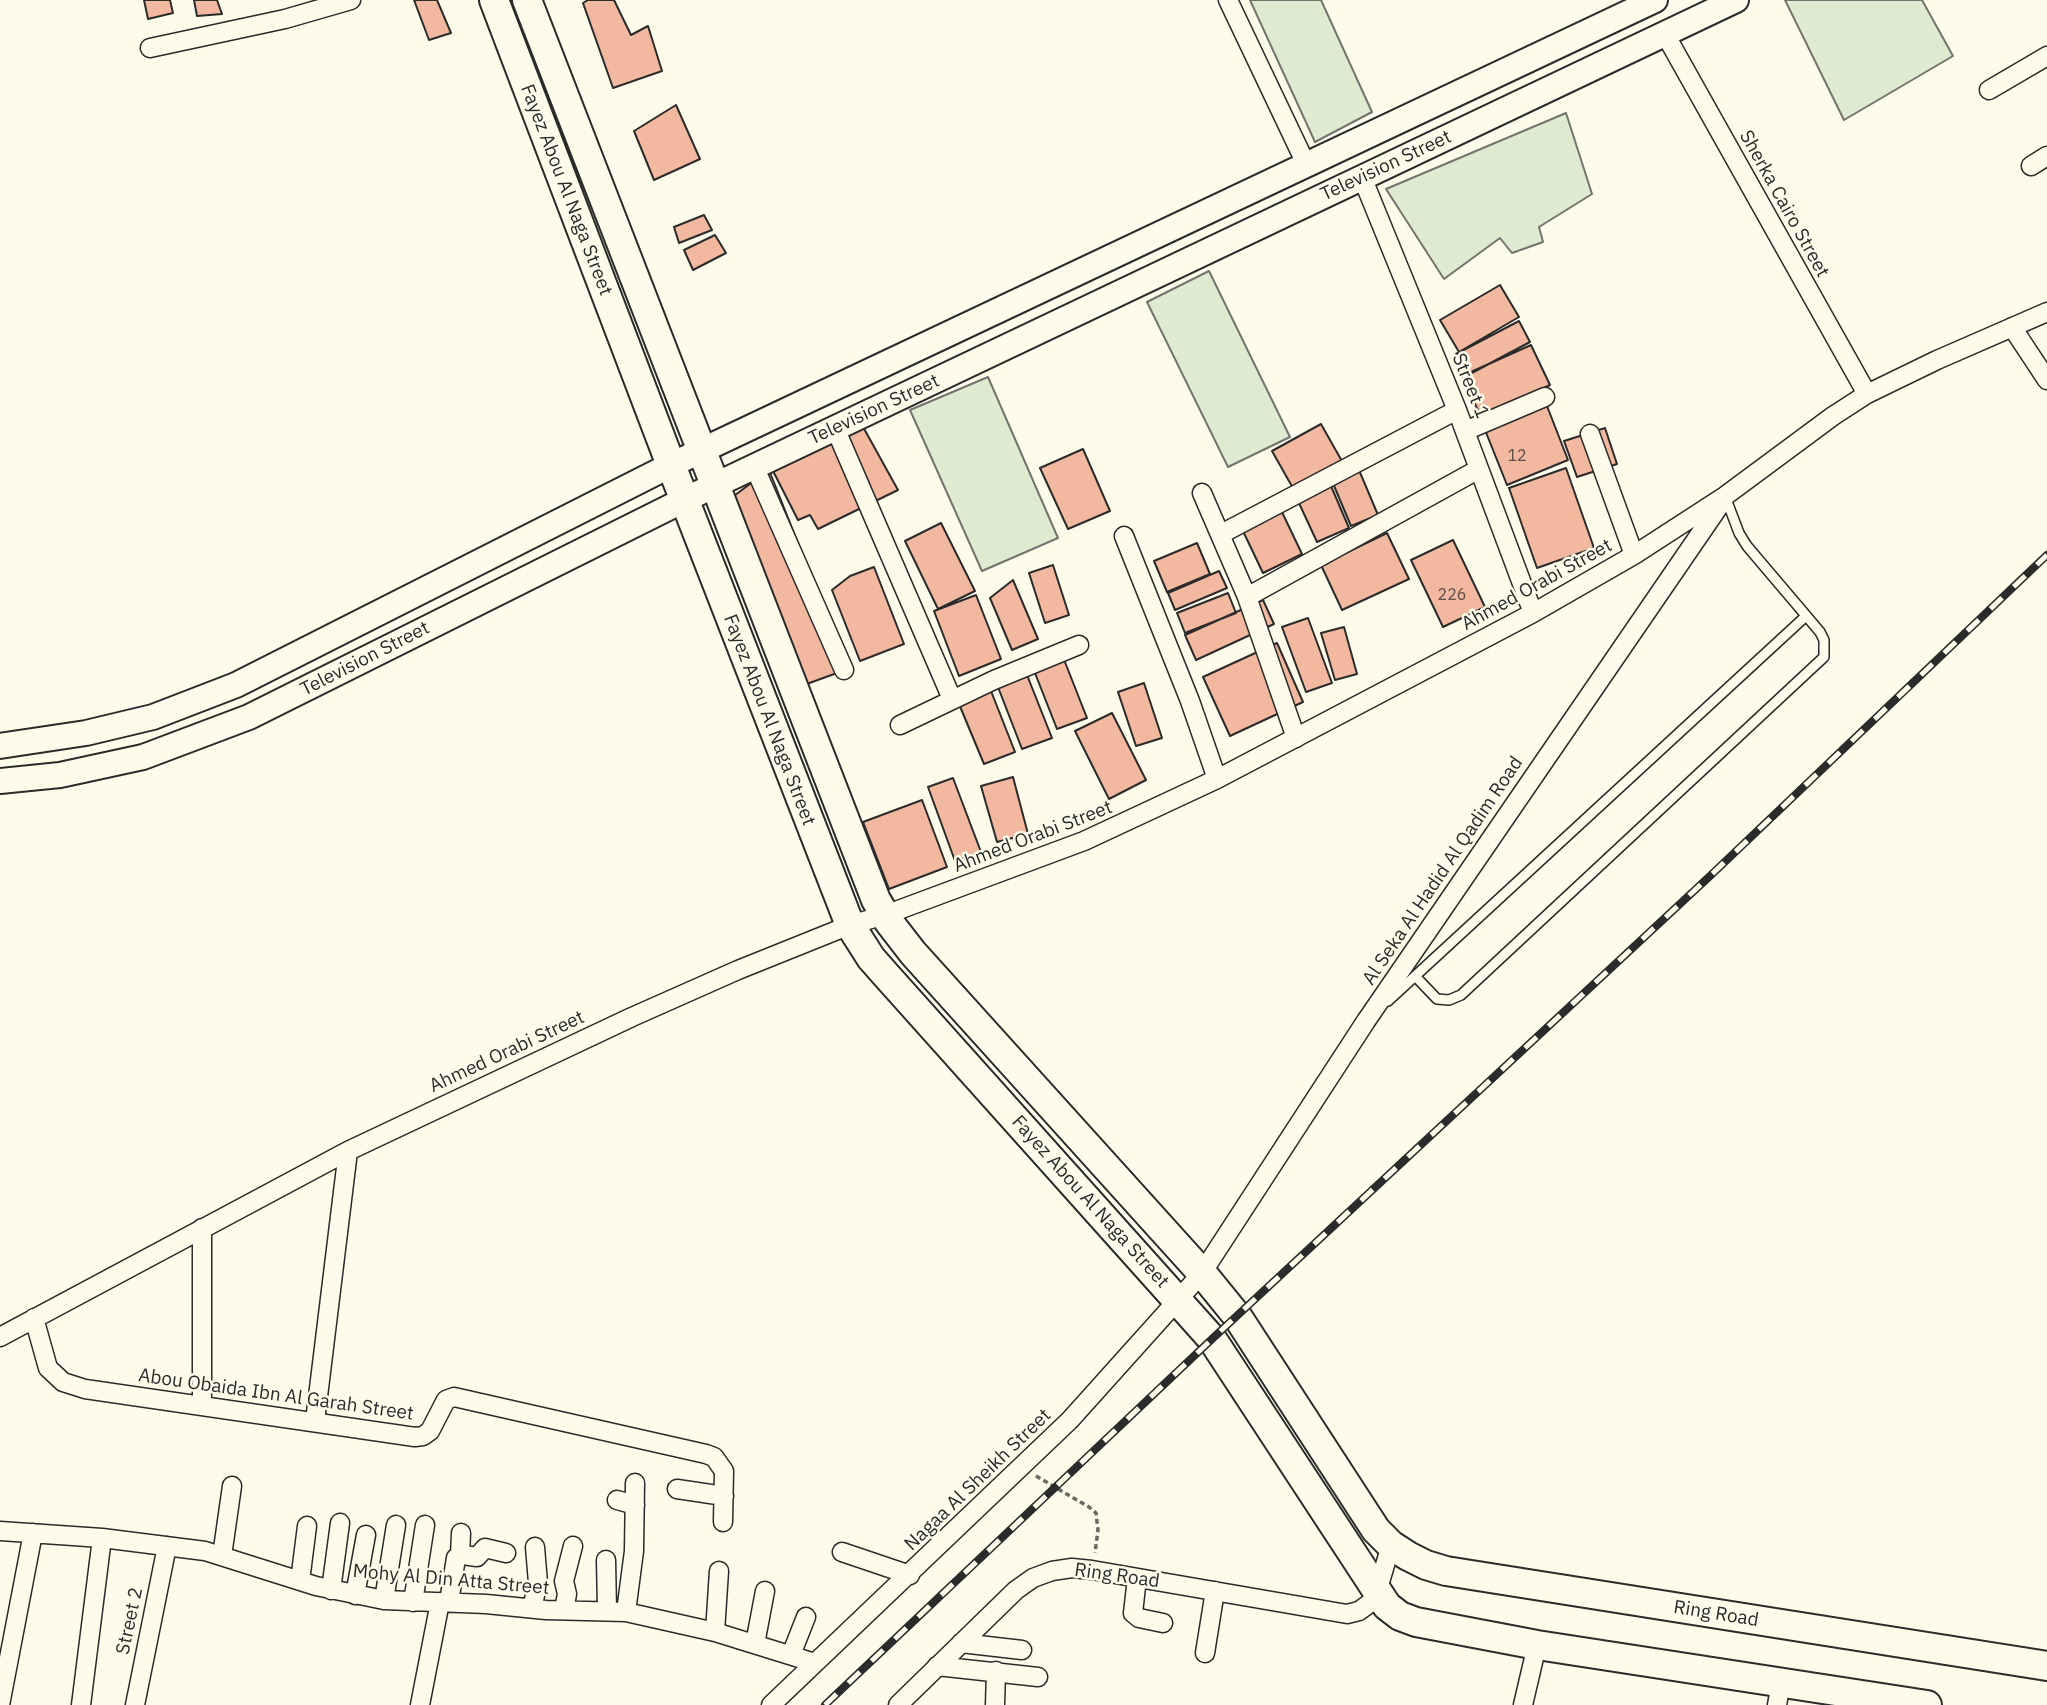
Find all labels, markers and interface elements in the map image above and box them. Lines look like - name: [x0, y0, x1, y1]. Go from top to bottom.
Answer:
- street label: Fayez Abou Al Naga Street: [515, 81, 617, 299]
- street label: Television Street: [1317, 126, 1455, 206]
- street label: Sherka Cairo Street: [1734, 126, 1834, 282]
- street label: Street 1: [1447, 350, 1493, 422]
- street label: Television Street: [805, 370, 943, 450]
- house number: 12: [1507, 446, 1527, 466]
- street label: Ahmed Orabi Street: [1458, 534, 1616, 636]
- house number: 226: [1438, 585, 1466, 605]
- street label: Fayez Abou Al Naga Street: [718, 611, 820, 829]
- street label: Television Street: [297, 617, 433, 701]
- street label: Al Seka Al Hadid Al Qadim Road: [1358, 753, 1528, 989]
- street label: Ahmed Orabi Street: [950, 796, 1116, 878]
- street label: Ahmed Orabi Street: [426, 1006, 588, 1098]
- street label: Fayez Abou Al Naga Street: [1007, 1111, 1173, 1293]
- street label: Abou Obaida Ibn Al Garah Street: [137, 1364, 415, 1426]
- street label: Nagaa Al Sheikh Street: [900, 1404, 1056, 1556]
- street label: Ring Road: [1073, 1559, 1161, 1593]
- street label: Mohy Al Din Atta Street: [352, 1560, 550, 1600]
- street label: Street 2: [112, 1585, 148, 1657]
- street label: Ring Road: [1672, 1596, 1760, 1632]

